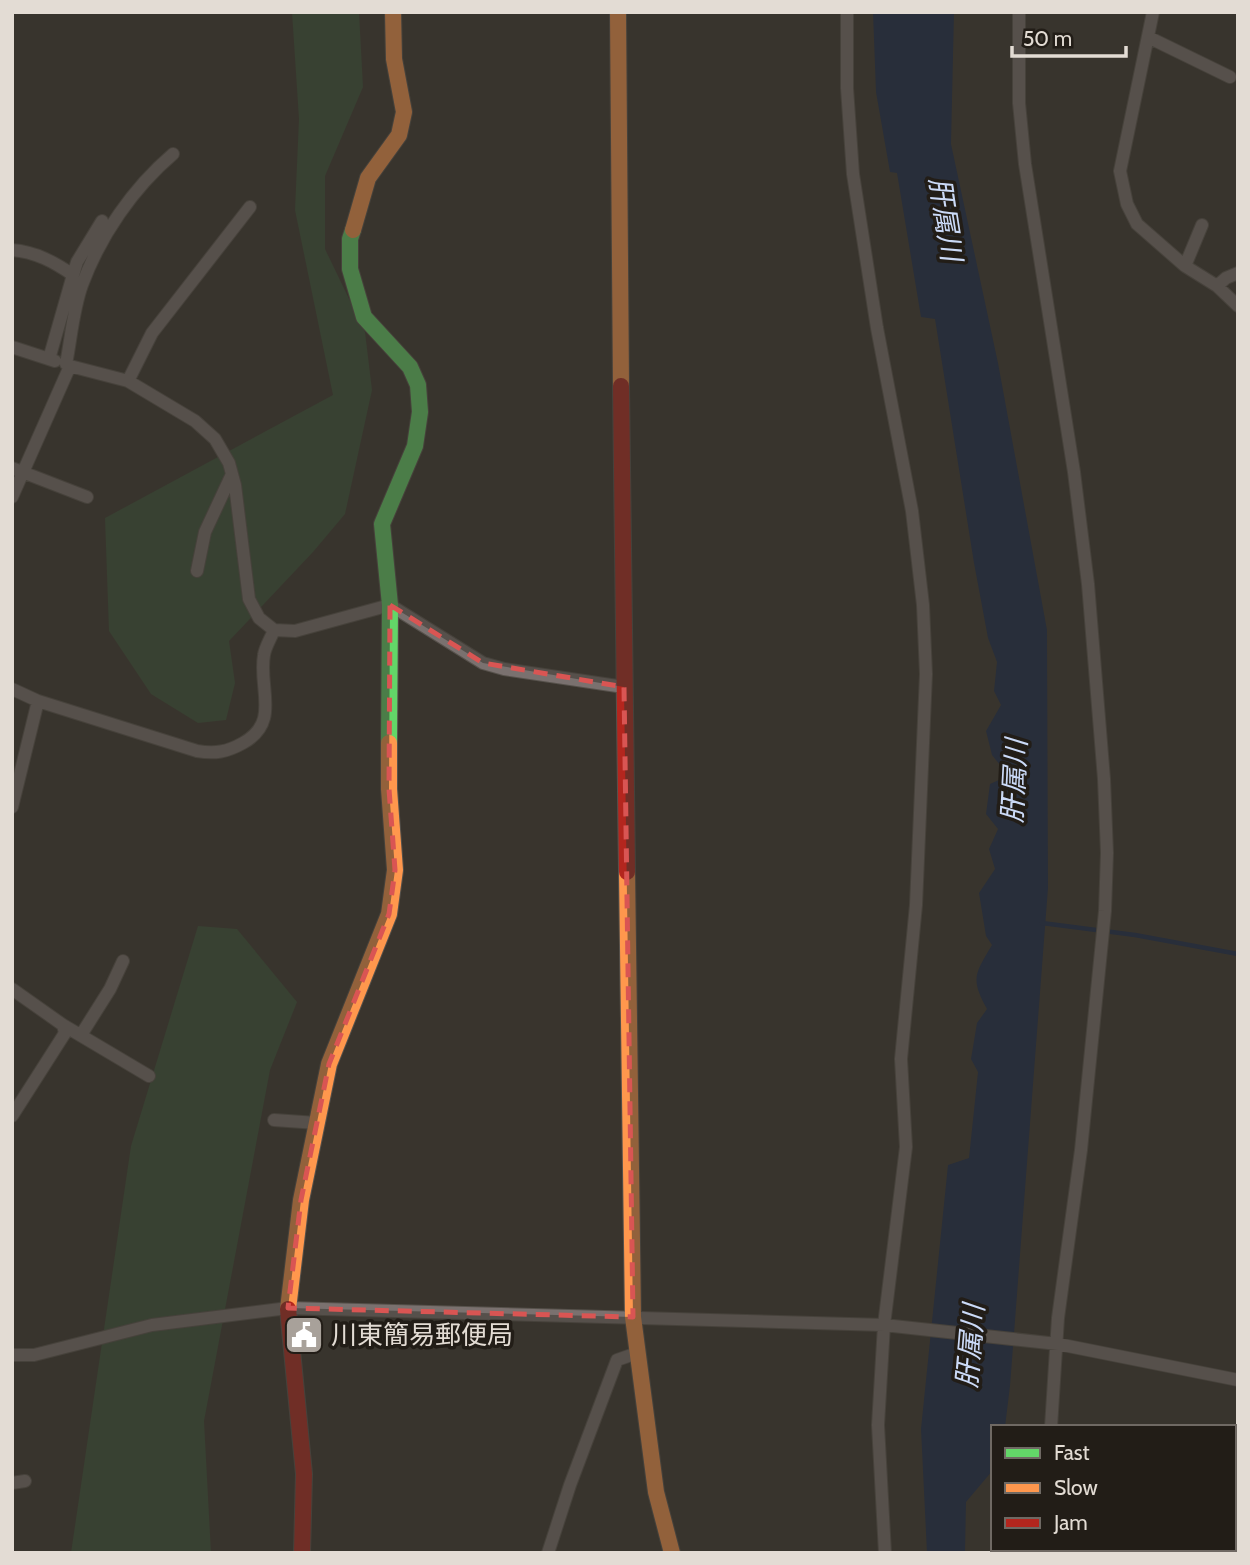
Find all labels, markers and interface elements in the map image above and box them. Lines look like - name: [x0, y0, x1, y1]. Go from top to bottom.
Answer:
- scale bar: [1012, 14, 1126, 58]
- text: 50 m: [1023, 26, 1072, 51]
- water label: 肝属川: [923, 175, 970, 266]
- water label: 肝属川: [995, 735, 1033, 824]
- water label: 肝属川: [949, 1300, 991, 1389]
- public building icon: 川東簡易郵便局: [283, 1314, 325, 1356]
- place label: 川東簡易郵便局: [331, 1319, 513, 1351]
- legend: [991, 1425, 1236, 1551]
- text: Fast: [1054, 1440, 1090, 1465]
- text: Slow: [1054, 1475, 1098, 1500]
- text: Jam: [1053, 1510, 1088, 1535]

